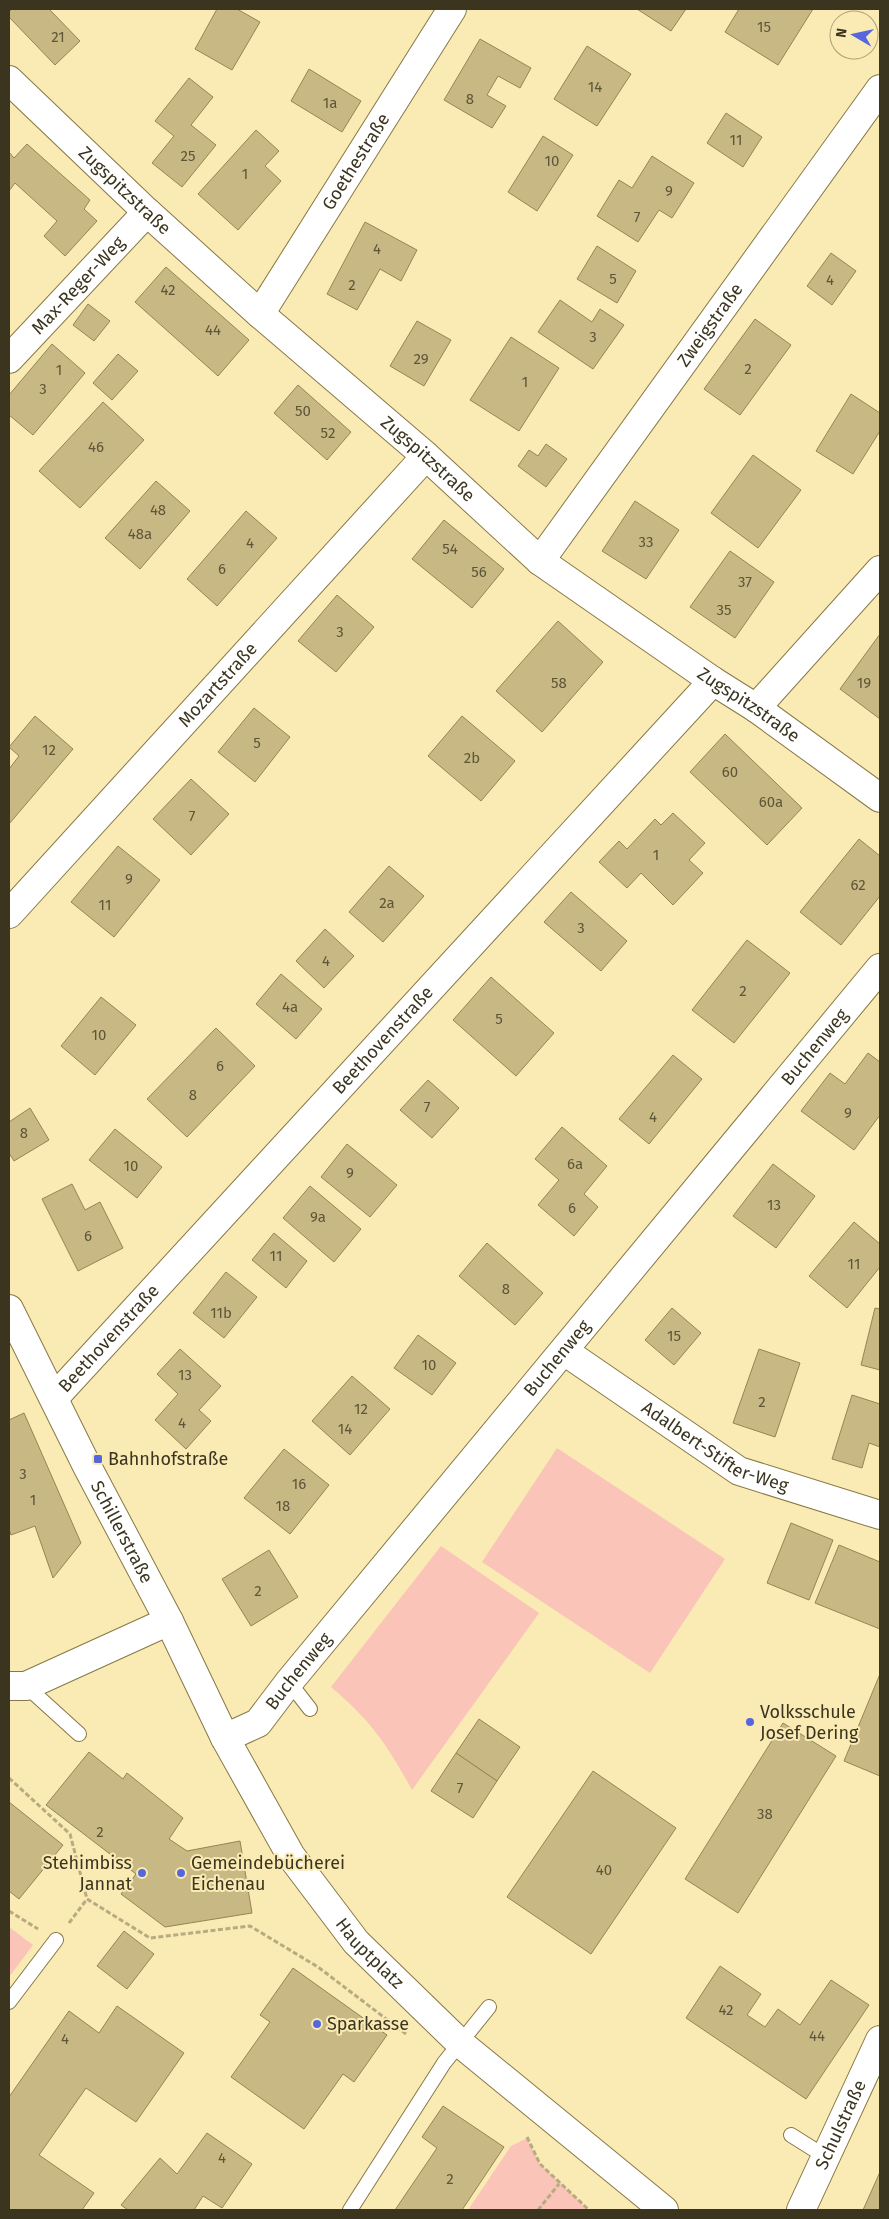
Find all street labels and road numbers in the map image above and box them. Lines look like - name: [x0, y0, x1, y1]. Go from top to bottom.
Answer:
- street label: Goethestraße: [317, 109, 395, 214]
- street label: Zugspitzstraße: [74, 142, 175, 239]
- street label: Max-Reger-Weg: [27, 231, 130, 339]
- street label: Zweigstraße: [673, 279, 748, 371]
- street label: Zugspitzstraße: [376, 411, 480, 507]
- street label: Mozartstraße: [174, 638, 262, 732]
- street label: Zugspitzstraße: [693, 663, 804, 747]
- street label: Beethovenstraße: [328, 982, 438, 1099]
- street label: Buchenweg: [776, 1004, 853, 1090]
- street label: Beethovenstraße: [54, 1280, 164, 1397]
- street label: Buchenweg: [519, 1315, 596, 1401]
- street label: Adalbert-Stifter-Weg: [637, 1397, 792, 1497]
- street label: Schillerstraße: [86, 1477, 158, 1587]
- street label: Buchenweg: [261, 1628, 337, 1714]
- street label: Hauptplatz: [331, 1914, 409, 1994]
- street label: Schulstraße: [810, 2076, 871, 2173]

